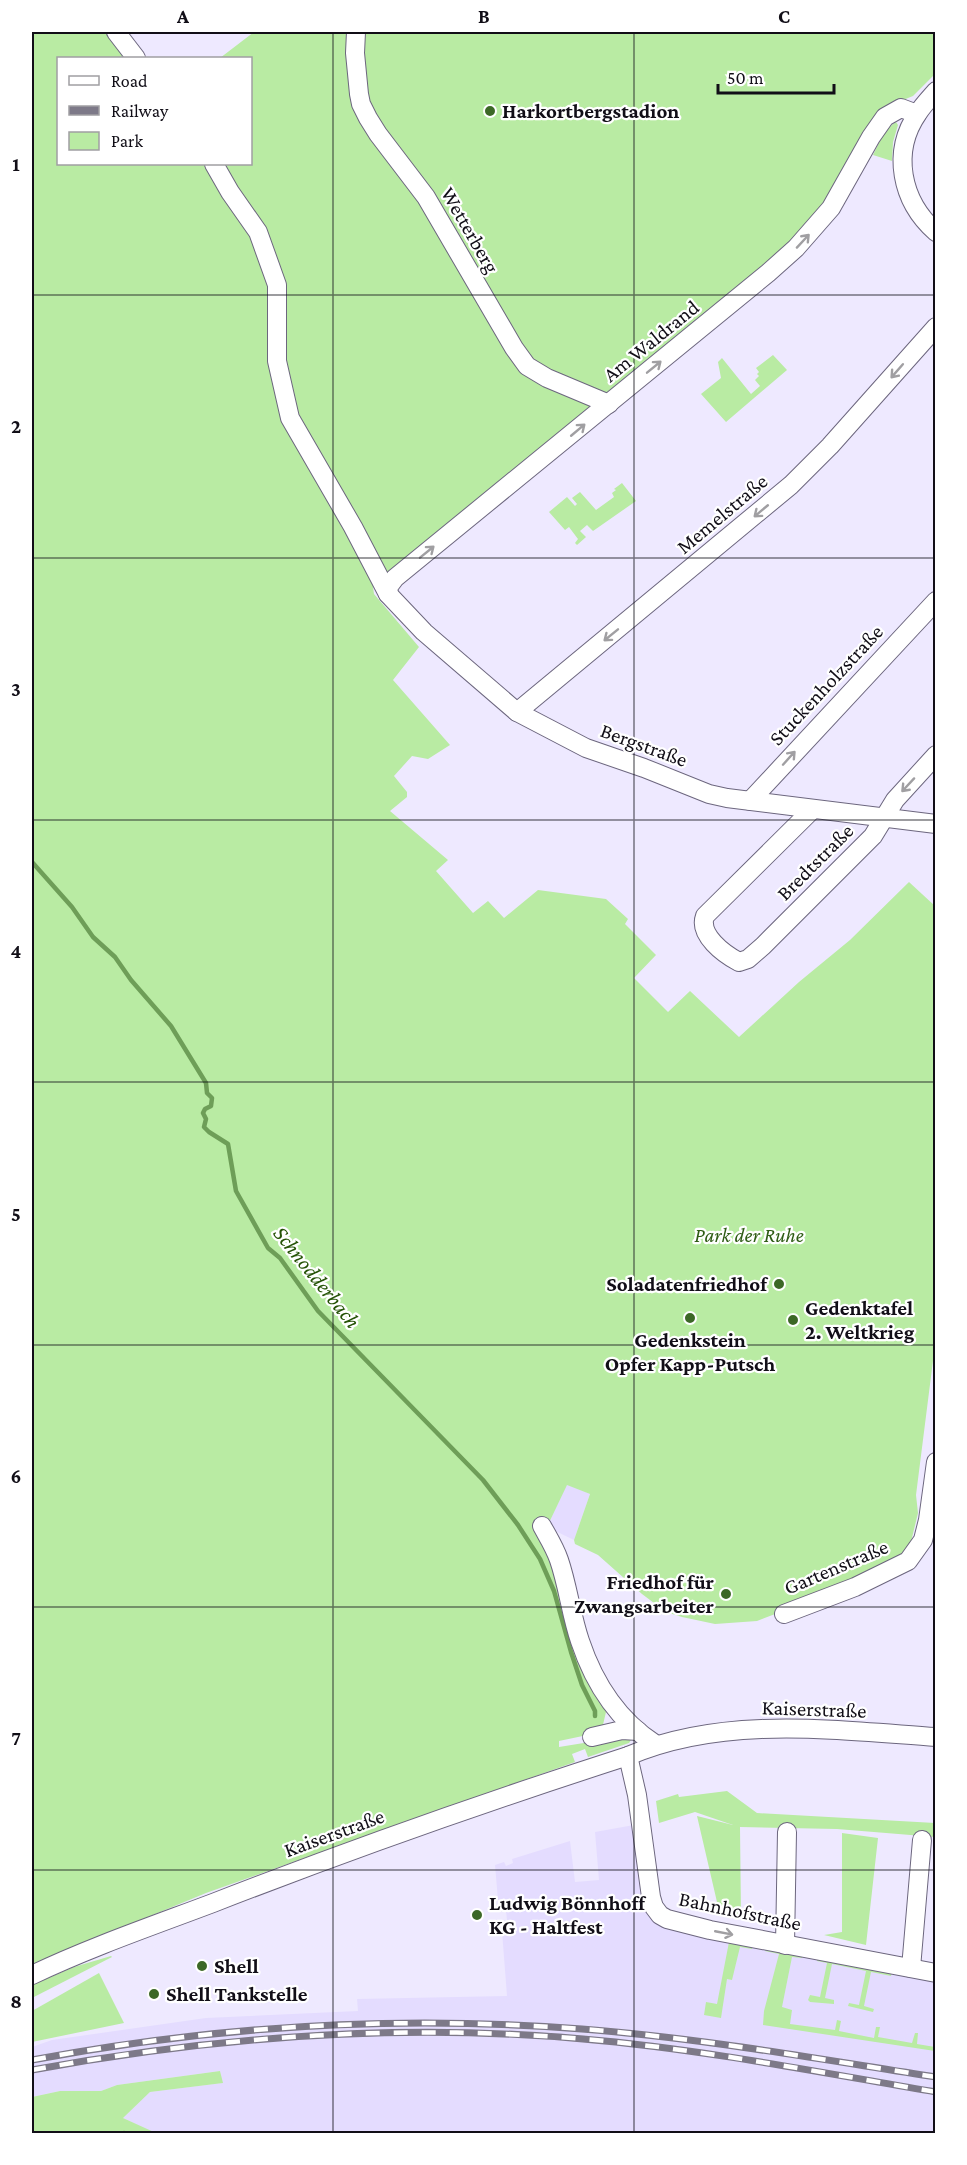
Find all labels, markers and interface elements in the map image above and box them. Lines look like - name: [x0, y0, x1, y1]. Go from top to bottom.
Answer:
- text: A: [176, 5, 190, 27]
- text: B: [478, 5, 490, 27]
- text: C: [778, 5, 790, 27]
- legend: [57, 57, 252, 165]
- scale bar: [718, 57, 834, 95]
- text: 50 m: [727, 68, 764, 88]
- text: Road: [111, 71, 148, 91]
- place label: Harkortbergstadion: [502, 99, 679, 123]
- text: Railway: [111, 101, 169, 121]
- marker: Harkortbergstadion: [483, 104, 497, 118]
- text: Park: [111, 131, 143, 151]
- text: 1: [12, 153, 20, 175]
- street label: Wetterberg: [436, 183, 504, 277]
- one-way arrow: [795, 233, 810, 248]
- street label: Am Waldrand: [598, 295, 704, 387]
- one-way arrow: [646, 360, 661, 374]
- one-way arrow: [890, 363, 904, 378]
- text: 2: [11, 415, 21, 437]
- one-way arrow: [570, 423, 586, 436]
- street label: Memelstraße: [672, 469, 772, 559]
- one-way arrow: [753, 504, 769, 517]
- one-way arrow: [419, 546, 435, 559]
- street label: Stuckenholzstraße: [764, 620, 888, 750]
- one-way arrow: [603, 628, 619, 641]
- text: 3: [11, 678, 21, 700]
- street label: Bergstraße: [597, 718, 691, 772]
- one-way arrow: [782, 750, 797, 765]
- one-way arrow: [901, 777, 915, 792]
- street label: Bredtstraße: [772, 819, 858, 905]
- text: 4: [11, 940, 22, 962]
- text: 5: [11, 1203, 21, 1225]
- water label: Schnodderbach: [268, 1221, 366, 1333]
- park label: Park der Ruhe: [694, 1223, 804, 1247]
- place label: Soladatenfriedhof: [606, 1272, 768, 1296]
- marker: Soladatenfriedhof: [772, 1277, 786, 1291]
- place label: Gedenktafel 2. Weltkrieg: [805, 1296, 915, 1344]
- marker: Gedenkstein Opfer Kapp-Putsch: [683, 1311, 697, 1325]
- marker: Gedenktafel 2. Weltkrieg: [786, 1313, 800, 1327]
- place label: Gedenkstein Opfer Kapp-Putsch: [605, 1328, 775, 1376]
- text: 6: [11, 1465, 21, 1487]
- street label: Gartenstraße: [780, 1534, 892, 1600]
- place label: Friedhof für Zwangsarbeiter: [574, 1570, 715, 1618]
- marker: Friedhof für Zwangsarbeiter: [719, 1587, 733, 1601]
- street label: Kaiserstraße: [761, 1695, 867, 1723]
- text: 7: [11, 1727, 21, 1749]
- street label: Kaiserstraße: [281, 1804, 387, 1862]
- street label: Bahnhofstraße: [677, 1886, 803, 1936]
- place label: Ludwig Bönnhoff KG - Haltfest: [489, 1891, 646, 1939]
- marker: Ludwig Bönnhoff KG - Haltfest: [470, 1908, 484, 1922]
- one-way arrow: [714, 1928, 733, 1939]
- place label: Shell: [214, 1954, 259, 1978]
- marker: Shell: [195, 1959, 209, 1973]
- place label: Shell Tankstelle: [166, 1982, 308, 2006]
- marker: Shell Tankstelle: [147, 1987, 161, 2001]
- text: 8: [10, 1990, 22, 2012]

